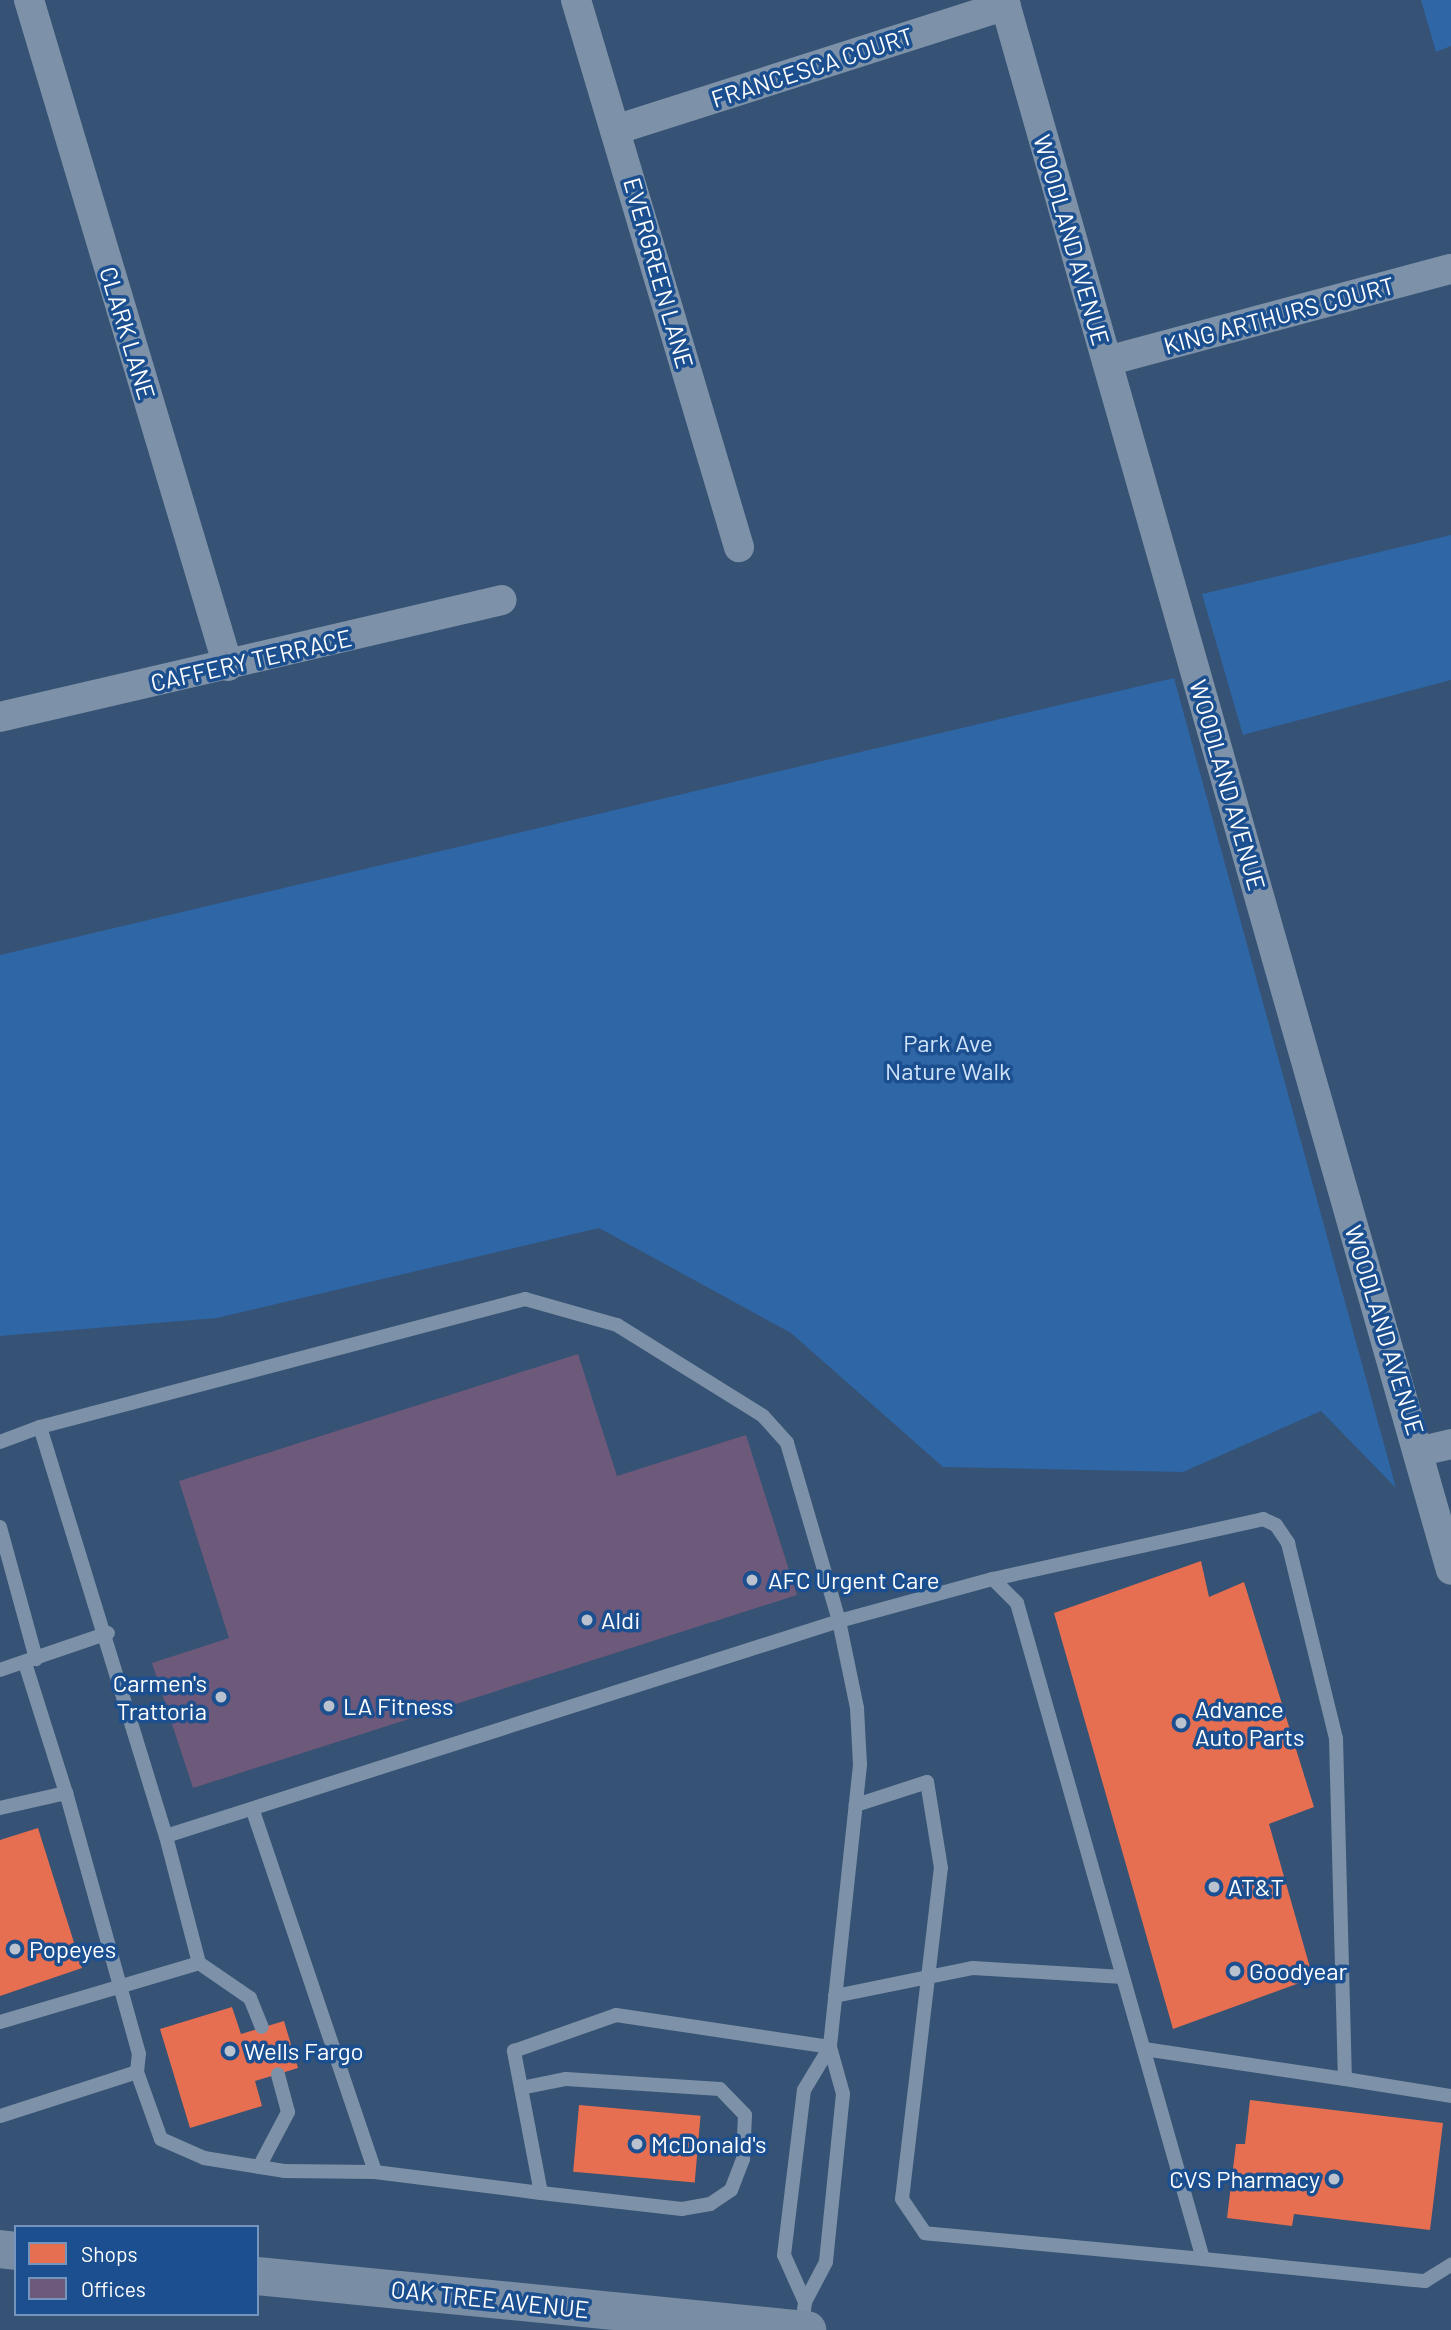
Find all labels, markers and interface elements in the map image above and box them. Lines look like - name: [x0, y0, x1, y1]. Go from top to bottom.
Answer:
- street label: FRANCESCA COURT: [708, 21, 916, 113]
- street label: WOODLAND AVENUE: [1028, 131, 1116, 349]
- street label: EVERGREEN LANE: [618, 174, 700, 372]
- street label: CLARK LANE: [94, 263, 162, 403]
- street label: KING ARTHURS COURT: [1161, 270, 1397, 360]
- street label: CAFFERY TERRACE: [148, 623, 354, 697]
- street label: WOODLAND AVENUE: [1184, 676, 1272, 894]
- park label: Park Ave Nature Walk: [885, 1029, 1011, 1085]
- street label: WOODLAND AVENUE: [1339, 1222, 1431, 1438]
- place label: AFC Urgent Care: [768, 1566, 940, 1594]
- marker: AFC Urgent Care: [742, 1570, 762, 1590]
- place label: Aldi: [601, 1606, 640, 1634]
- marker: Aldi: [579, 1612, 595, 1628]
- place label: Carmen's Trattoria: [113, 1669, 207, 1725]
- marker: Carmen's Trattoria: [213, 1689, 229, 1705]
- place label: LA Fitness: [343, 1692, 454, 1720]
- place label: Advance Auto Parts: [1195, 1695, 1304, 1751]
- marker: LA Fitness: [321, 1698, 337, 1714]
- marker: Advance Auto Parts: [1173, 1715, 1189, 1731]
- place label: AT&T: [1228, 1873, 1284, 1901]
- marker: AT&T: [1206, 1879, 1222, 1895]
- place label: Popeyes: [29, 1935, 116, 1963]
- marker: Popeyes: [7, 1941, 23, 1957]
- place label: Goodyear: [1249, 1957, 1347, 1985]
- marker: Goodyear: [1227, 1963, 1243, 1979]
- place label: Wells Fargo: [244, 2037, 364, 2065]
- marker: Wells Fargo: [222, 2043, 238, 2059]
- place label: McDonald's: [651, 2130, 766, 2158]
- marker: McDonald's: [629, 2136, 645, 2152]
- place label: CVS Pharmacy: [1169, 2165, 1320, 2193]
- marker: CVS Pharmacy: [1326, 2171, 1342, 2187]
- legend: [14, 2225, 259, 2316]
- text: Shops: [81, 2241, 138, 2266]
- street label: OAK TREE AVENUE: [389, 2274, 591, 2324]
- text: Offices: [81, 2276, 146, 2301]

